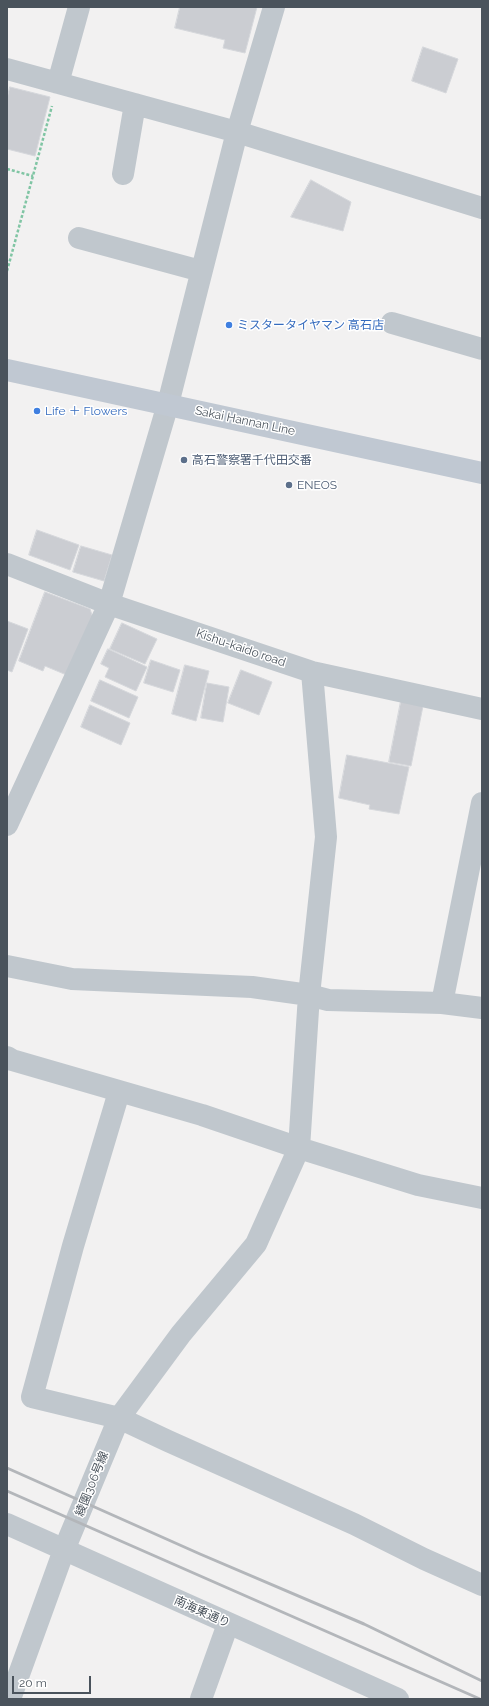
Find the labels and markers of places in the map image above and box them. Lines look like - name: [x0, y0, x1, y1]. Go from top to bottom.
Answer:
- place label: ミスタータイヤマン 高石店: [237, 318, 384, 332]
- marker: ミスタータイヤマン 高石店: [224, 320, 234, 330]
- place label: Life ＋ Flowers: [45, 404, 127, 418]
- marker: Life ＋ Flowers: [32, 406, 42, 416]
- place label: 高石警察署千代田交番: [192, 453, 312, 467]
- marker: 高石警察署千代田交番: [179, 455, 189, 465]
- place label: ENEOS: [297, 478, 337, 492]
- marker: ENEOS: [284, 480, 294, 490]

